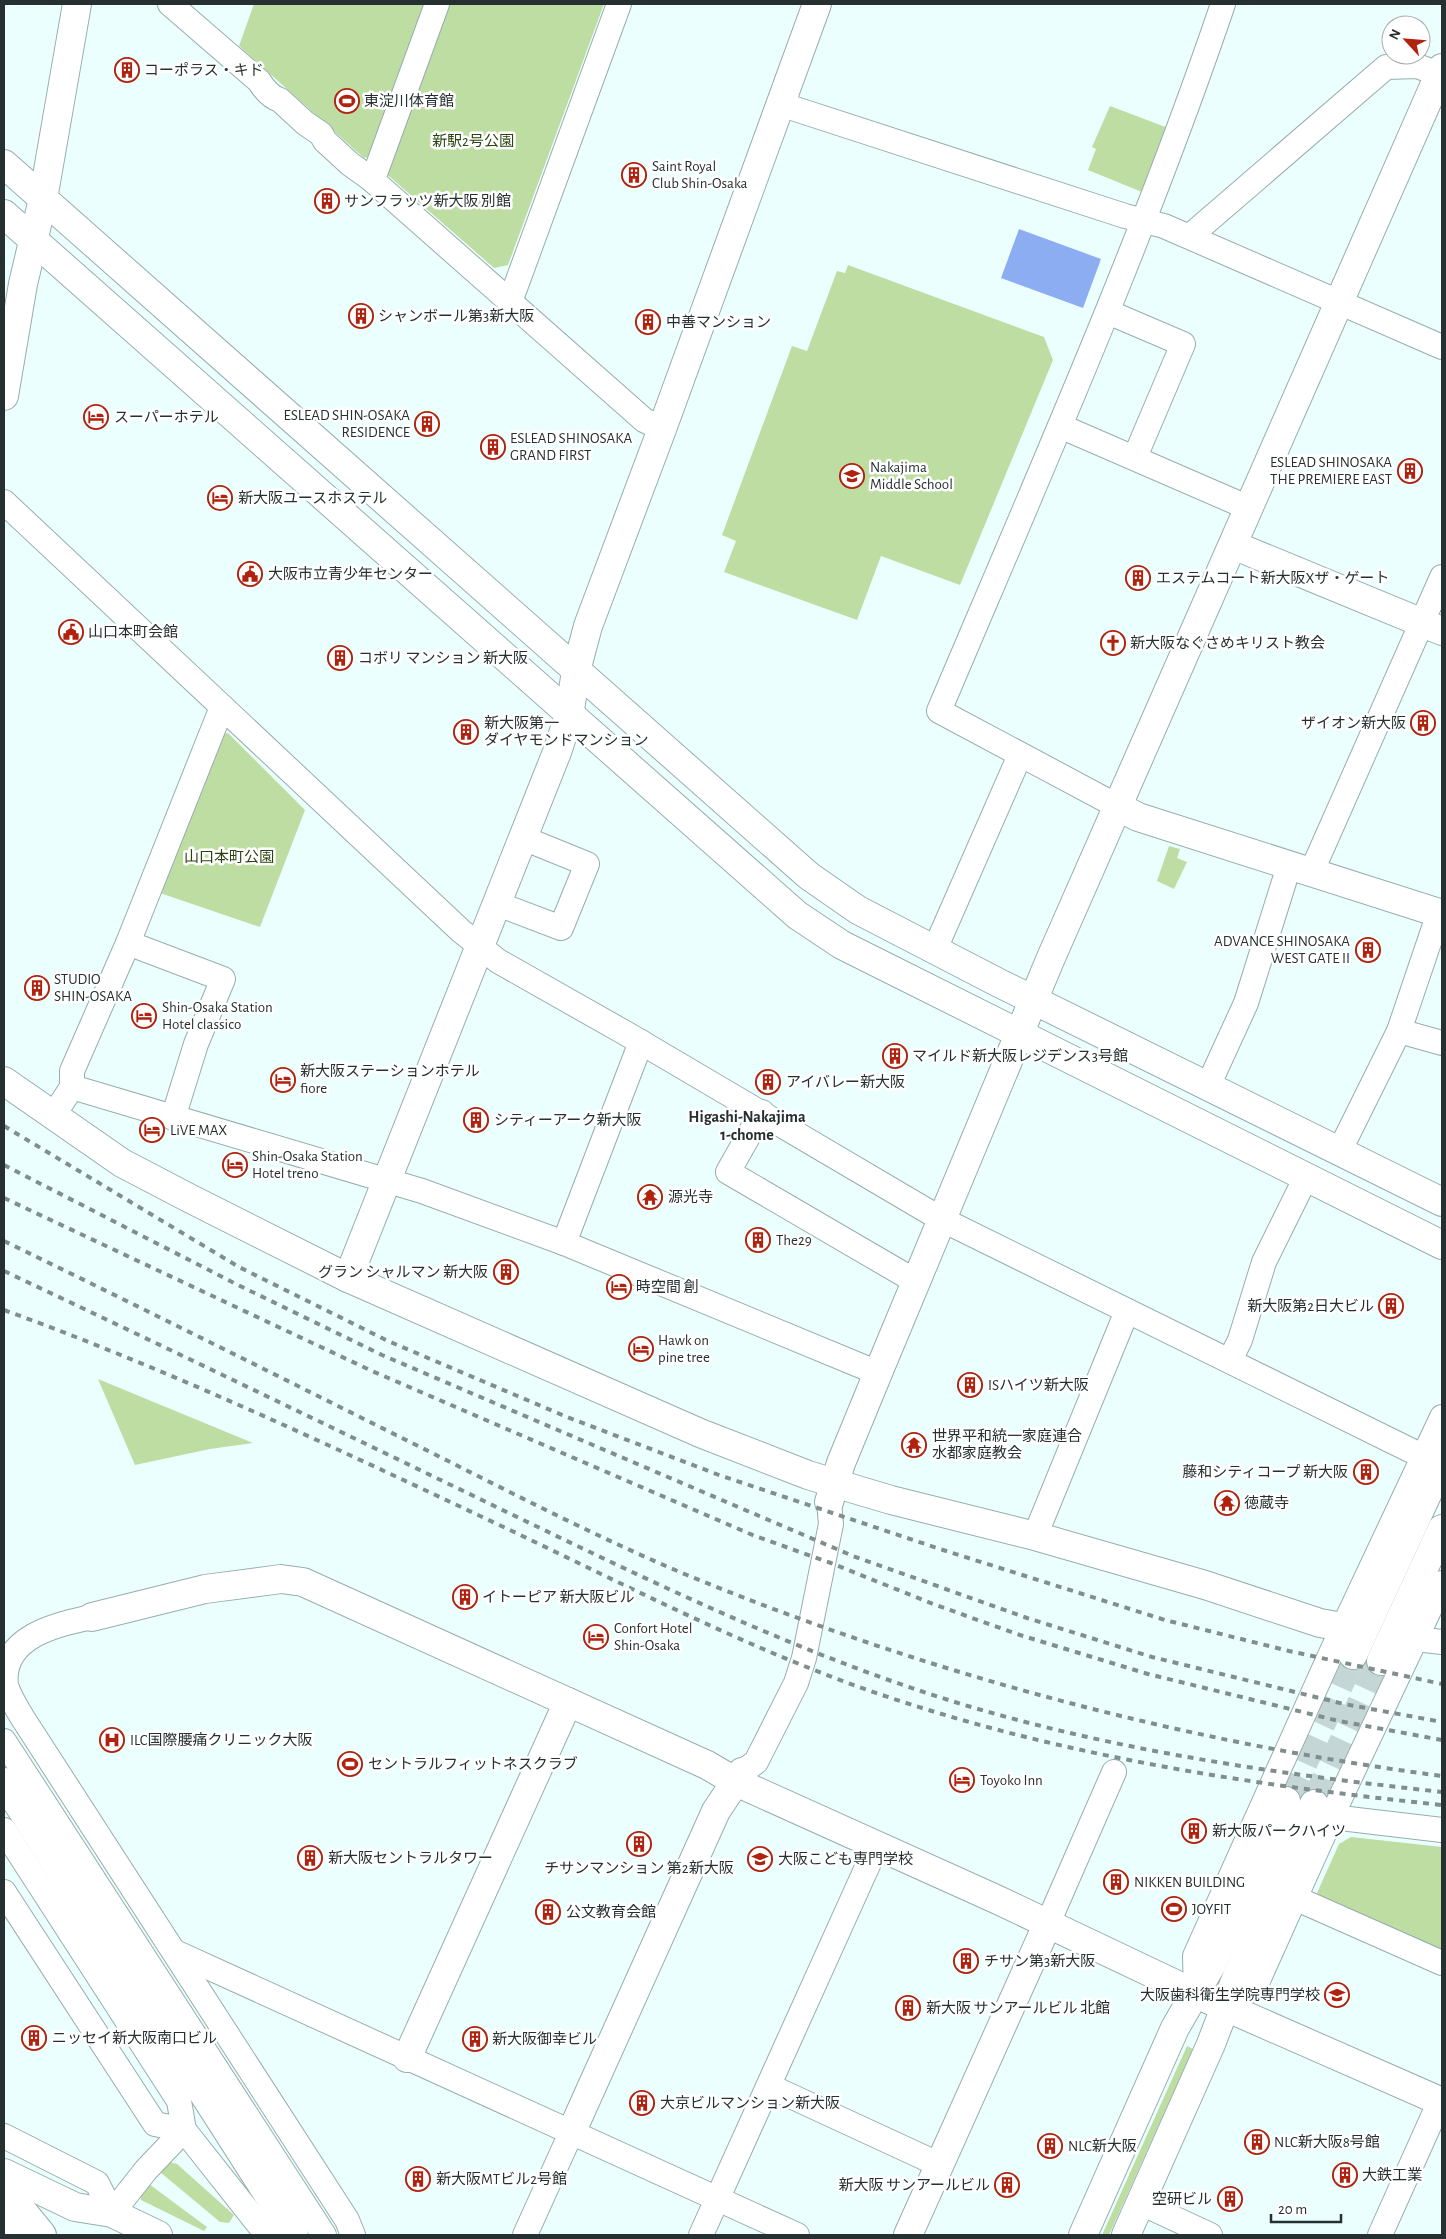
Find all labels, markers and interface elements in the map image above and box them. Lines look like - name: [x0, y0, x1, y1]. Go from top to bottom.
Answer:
- north arrow: [1381, 15, 1431, 65]
- text: N: [1387, 27, 1404, 42]
- building icon: コーポラス・キド: [114, 57, 140, 83]
- place label: コーポラス・キド: [144, 62, 264, 78]
- sports icon: 東淀川体育館: [334, 88, 360, 114]
- place label: 東淀川体育館: [364, 93, 454, 109]
- park label: 新駅2号公園: [432, 133, 514, 149]
- place label: Saint Royal Club Shin-Osaka: [652, 159, 748, 191]
- building icon: Saint Royal Club Shin-Osaka: [621, 162, 647, 188]
- building icon: サンフラッツ新大阪 別館: [314, 188, 340, 214]
- place label: サンフラッツ新大阪 別館: [344, 193, 511, 209]
- building icon: シャンボール第3新大阪: [348, 303, 374, 329]
- place label: シャンボール第3新大阪: [378, 308, 534, 324]
- building icon: 中善マンション: [635, 309, 661, 335]
- place label: 中善マンション: [666, 314, 771, 330]
- hotel icon: スーパーホテル: [83, 404, 109, 430]
- place label: ESLEAD SHIN-OSAKA RESIDENCE: [283, 408, 410, 440]
- place label: スーパーホテル: [114, 410, 219, 425]
- building icon: ESLEAD SHIN-OSAKA RESIDENCE: [414, 411, 440, 437]
- place label: ESLEAD SHINOSAKA GRAND FIRST: [510, 431, 632, 463]
- building icon: ESLEAD SHINOSAKA GRAND FIRST: [480, 434, 506, 460]
- place label: ESLEAD SHINOSAKA THE PREMIERE EAST: [1270, 455, 1393, 487]
- building icon: ESLEAD SHINOSAKA THE PREMIERE EAST: [1397, 458, 1423, 484]
- place label: Nakajima Middle School: [870, 460, 953, 492]
- school or university icon: Nakajima Middle School: [839, 463, 865, 489]
- hotel icon: 新大阪ユースホステル: [207, 485, 233, 511]
- place label: 新大阪ユースホステル: [238, 490, 387, 506]
- public building icon: 大阪市立青少年センター: [237, 561, 263, 587]
- building icon: エステムコート新大阪Xザ・ゲート: [1125, 565, 1151, 591]
- place label: 大阪市立青少年センター: [268, 566, 433, 582]
- place label: エステムコート新大阪Xザ・ゲート: [1156, 570, 1389, 586]
- public building icon: 山口本町会館: [58, 619, 84, 645]
- place label: 山口本町会館: [88, 624, 178, 640]
- church icon: 新大阪なぐさめキリスト教会: [1100, 630, 1126, 656]
- place label: 新大阪なぐさめキリスト教会: [1130, 635, 1325, 651]
- building icon: コボリ マンション 新大阪: [327, 645, 353, 671]
- place label: コボリ マンション 新大阪: [358, 650, 528, 666]
- building icon: ザイオン新大阪: [1410, 710, 1436, 736]
- place label: 新大阪第一 ダイヤモンドマンション: [484, 715, 649, 748]
- place label: ザイオン新大阪: [1301, 715, 1406, 731]
- building icon: 新大阪第一 ダイヤモンドマンション: [453, 719, 479, 745]
- park label: 山口本町公園: [184, 849, 274, 865]
- place label: ADVANCE SHINOSAKA WEST GATE II: [1214, 934, 1350, 966]
- building icon: ADVANCE SHINOSAKA WEST GATE II: [1355, 937, 1381, 963]
- place label: STUDIO SHIN-OSAKA: [54, 972, 132, 1004]
- building icon: STUDIO SHIN-OSAKA: [24, 975, 50, 1001]
- place label: Shin-Osaka Station Hotel classico: [162, 1000, 273, 1032]
- hotel icon: Shin-Osaka Station Hotel classico: [131, 1003, 157, 1029]
- building icon: マイルド新大阪レジデンス3号館: [882, 1043, 908, 1069]
- place label: マイルド新大阪レジデンス3号館: [912, 1048, 1128, 1064]
- place label: 新大阪ステーションホテル fiore: [300, 1063, 480, 1096]
- hotel icon: 新大阪ステーションホテル fiore: [270, 1067, 296, 1093]
- building icon: アイバレー新大阪: [755, 1069, 781, 1095]
- place label: アイバレー新大阪: [786, 1074, 905, 1090]
- building icon: シティーアーク新大阪: [463, 1107, 489, 1133]
- district label: Higashi-Nakajima 1-chome: [688, 1109, 806, 1143]
- place label: シティーアーク新大阪: [494, 1112, 642, 1128]
- hotel icon: LiVE MAX: [139, 1117, 165, 1143]
- place label: LiVE MAX: [170, 1123, 227, 1138]
- place label: Shin-Osaka Station Hotel treno: [252, 1149, 363, 1181]
- hotel icon: Shin-Osaka Station Hotel treno: [222, 1152, 248, 1178]
- temple icon: 源光寺: [637, 1184, 663, 1210]
- place label: 源光寺: [668, 1189, 713, 1205]
- building icon: The29: [745, 1227, 771, 1253]
- place label: The29: [776, 1233, 812, 1248]
- building icon: グラン シャルマン 新大阪: [493, 1259, 519, 1285]
- place label: グラン シャルマン 新大阪: [318, 1264, 488, 1280]
- hotel icon: 時空間 創: [606, 1274, 632, 1300]
- place label: 時空間 創: [636, 1279, 698, 1295]
- building icon: 新大阪第2日大ビル: [1378, 1293, 1404, 1319]
- place label: 新大阪第2日大ビル: [1247, 1298, 1374, 1314]
- place label: Hawk on pine tree: [658, 1333, 710, 1365]
- hotel icon: Hawk on pine tree: [628, 1336, 654, 1362]
- building icon: ISハイツ新大阪: [957, 1372, 983, 1398]
- place label: ISハイツ新大阪: [988, 1377, 1089, 1393]
- place label: 世界平和統一家庭連合 水都家庭教会: [932, 1428, 1082, 1461]
- temple icon: 世界平和統一家庭連合 水都家庭教会: [901, 1432, 927, 1458]
- building icon: 藤和シティコープ 新大阪: [1353, 1459, 1379, 1485]
- place label: 藤和シティコープ 新大阪: [1182, 1464, 1348, 1480]
- temple icon: 徳蔵寺: [1214, 1490, 1240, 1516]
- place label: 徳蔵寺: [1244, 1495, 1289, 1511]
- building icon: イトーピア 新大阪ビル: [452, 1584, 478, 1610]
- place label: イトーピア 新大阪ビル: [482, 1589, 634, 1605]
- place label: Confort Hotel Shin-Osaka: [614, 1621, 692, 1653]
- hotel icon: Confort Hotel Shin-Osaka: [583, 1624, 609, 1650]
- hospital icon: ILC国際腰痛クリニック大阪: [99, 1727, 125, 1753]
- place label: ILC国際腰痛クリニック大阪: [130, 1732, 313, 1748]
- sports icon: セントラルフィットネスクラブ: [337, 1751, 363, 1777]
- place label: セントラルフィットネスクラブ: [368, 1756, 578, 1772]
- hotel icon: Toyoko Inn: [949, 1767, 975, 1793]
- place label: Toyoko Inn: [980, 1773, 1043, 1788]
- building icon: 新大阪パークハイツ: [1181, 1818, 1207, 1844]
- place label: 新大阪パークハイツ: [1212, 1823, 1346, 1839]
- building icon: チサンマンション 第2新大阪: [626, 1831, 652, 1857]
- building icon: 新大阪セントラルタワー: [297, 1845, 323, 1871]
- school or university icon: 大阪こども専門学校: [747, 1846, 773, 1872]
- place label: 新大阪セントラルタワー: [328, 1850, 493, 1866]
- place label: 大阪こども専門学校: [778, 1851, 913, 1867]
- place label: チサンマンション 第2新大阪: [544, 1860, 734, 1876]
- building icon: NIKKEN BUILDING: [1103, 1869, 1129, 1895]
- place label: NIKKEN BUILDING: [1134, 1875, 1245, 1890]
- sports icon: JOYFIT: [1161, 1896, 1187, 1922]
- building icon: 公文教育会館: [535, 1899, 561, 1925]
- place label: JOYFIT: [1192, 1902, 1232, 1917]
- place label: 公文教育会館: [566, 1904, 656, 1920]
- building icon: チサン第3新大阪: [953, 1948, 979, 1974]
- place label: チサン第3新大阪: [984, 1953, 1095, 1969]
- school or university icon: 大阪歯科衛生学院専門学校: [1324, 1982, 1350, 2008]
- place label: 大阪歯科衛生学院専門学校: [1140, 1987, 1320, 2003]
- building icon: 新大阪 サンアールビル 北館: [895, 1995, 921, 2021]
- place label: 新大阪 サンアールビル 北館: [926, 1999, 1110, 2016]
- building icon: ニッセイ新大阪南口ビル: [21, 2025, 47, 2051]
- building icon: 新大阪御幸ビル: [462, 2026, 488, 2052]
- place label: ニッセイ新大阪南口ビル: [52, 2030, 217, 2046]
- place label: 新大阪御幸ビル: [492, 2031, 597, 2047]
- building icon: 大京ビルマンション新大阪: [629, 2090, 655, 2116]
- place label: 大京ビルマンション新大阪: [660, 2095, 840, 2111]
- building icon: NLC新大阪8号館: [1244, 2129, 1270, 2155]
- building icon: NLC新大阪: [1037, 2133, 1063, 2159]
- place label: NLC新大阪8号館: [1274, 2134, 1380, 2150]
- place label: NLC新大阪: [1068, 2138, 1137, 2154]
- building icon: 大鉄工業: [1332, 2162, 1358, 2188]
- building icon: 新大阪MTビル2号館: [405, 2166, 431, 2192]
- place label: 大鉄工業: [1362, 2167, 1422, 2183]
- place label: 新大阪MTビル2号館: [436, 2171, 567, 2187]
- building icon: 新大阪 サンアールビル: [994, 2172, 1020, 2198]
- place label: 新大阪 サンアールビル: [838, 2177, 990, 2193]
- building icon: 空研ビル: [1217, 2186, 1243, 2212]
- place label: 空研ビル: [1152, 2191, 1212, 2207]
- scale bar: [1271, 2192, 1341, 2224]
- text: 20 m: [1278, 2202, 1307, 2217]

